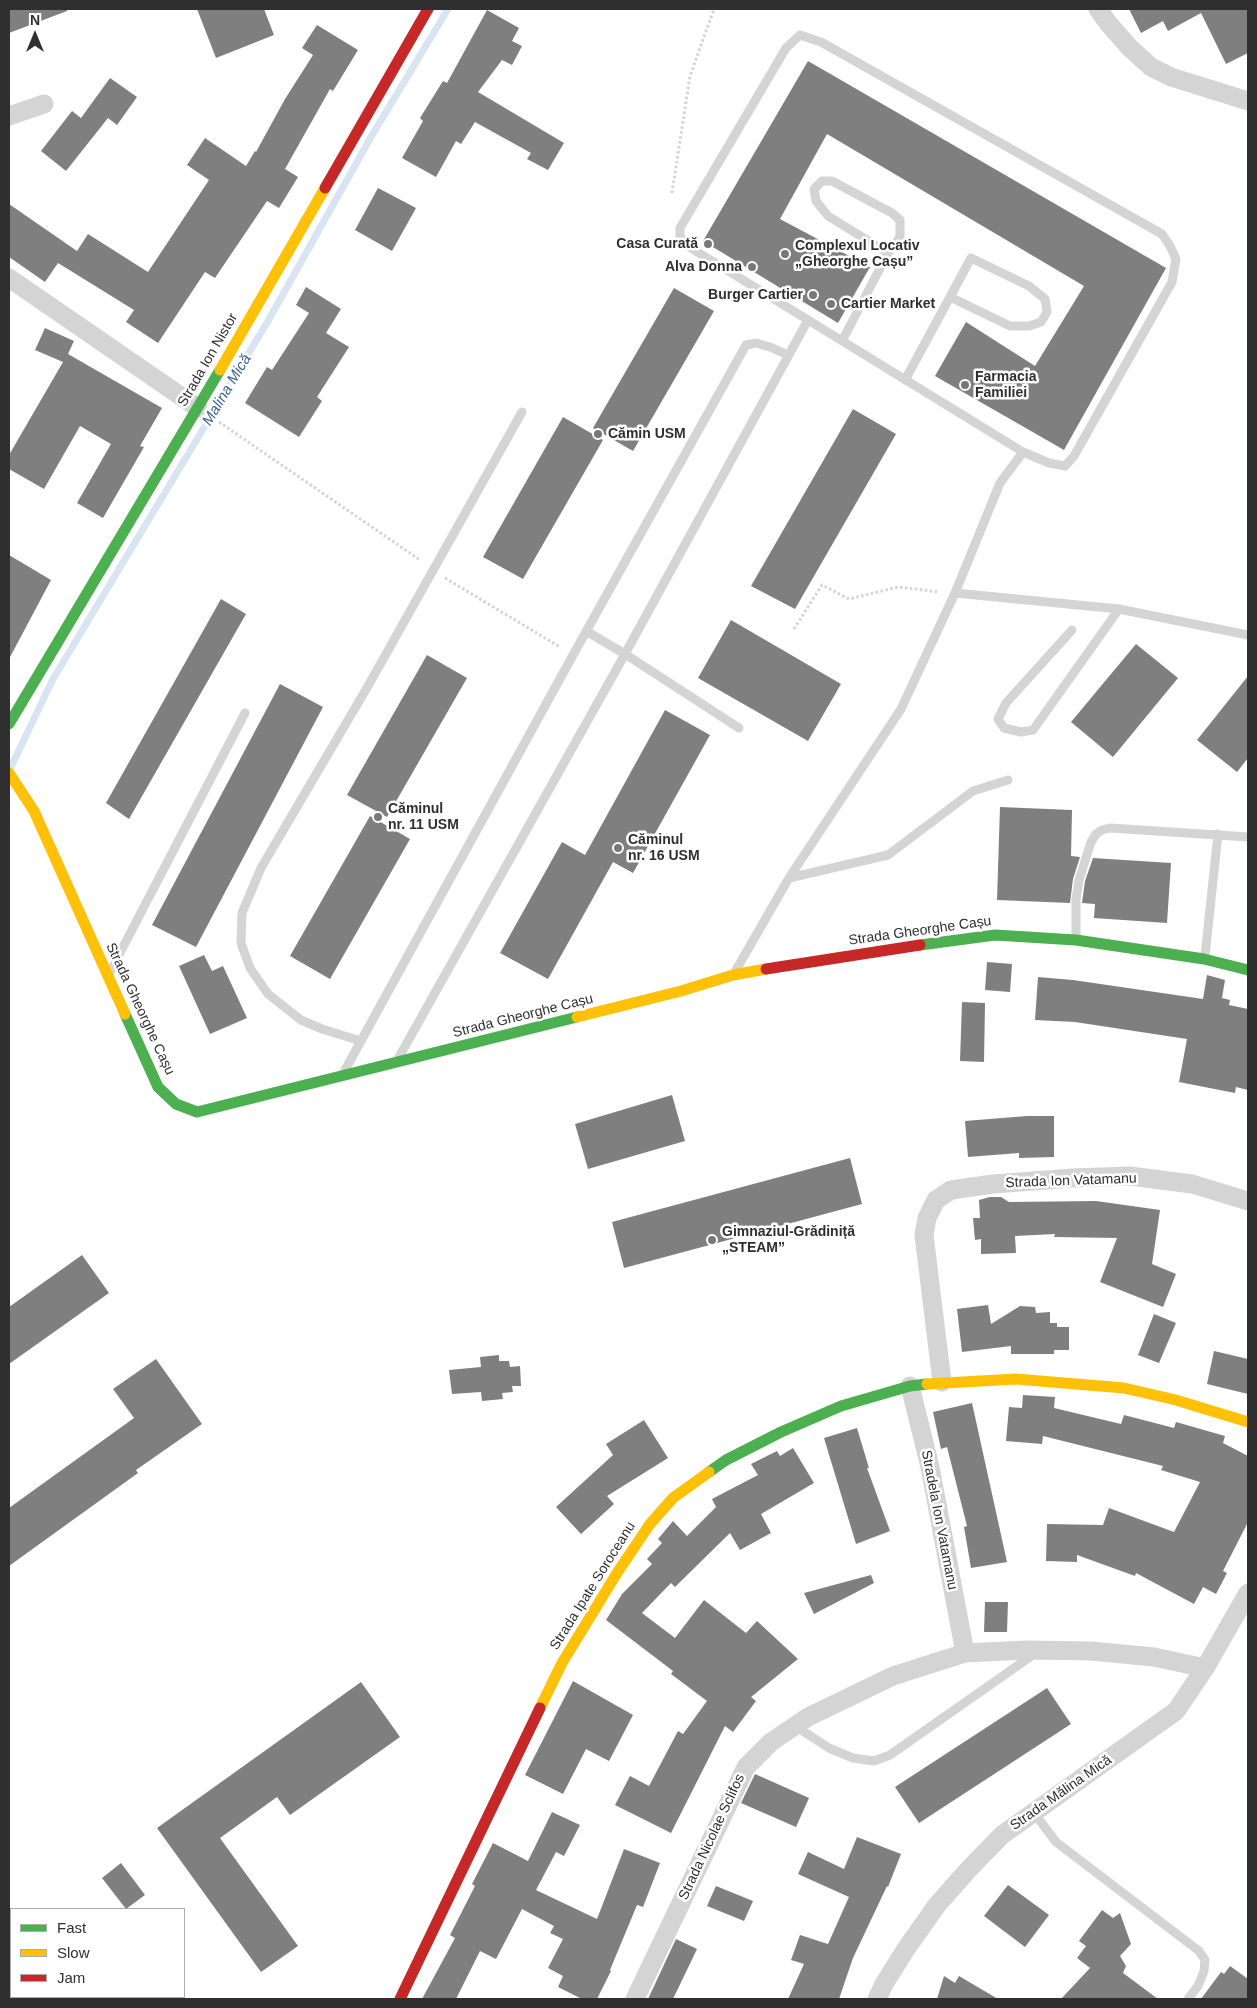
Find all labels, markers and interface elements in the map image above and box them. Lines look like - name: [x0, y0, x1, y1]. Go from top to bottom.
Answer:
- north arrow: [10, 10, 60, 60]
- text: N: [30, 12, 40, 28]
- place label: Casa Curată: [616, 236, 698, 252]
- marker: Casa Curată: [702, 238, 714, 250]
- place label: Complexul Locativ „Gheorghe Cașu”: [795, 238, 919, 270]
- marker: Complexul Locativ „Gheorghe Cașu”: [779, 248, 791, 260]
- place label: Alva Donna: [665, 259, 742, 275]
- marker: Alva Donna: [746, 261, 758, 273]
- place label: Burger Cartier: [708, 287, 803, 303]
- marker: Burger Cartier: [807, 289, 819, 301]
- place label: Cartier Market: [841, 296, 935, 312]
- marker: Cartier Market: [825, 298, 837, 310]
- street label: Strada Ion Nistor: [174, 310, 242, 410]
- water label: Malina Mică: [199, 351, 255, 429]
- place label: Farmacia Familiei: [975, 369, 1036, 402]
- marker: Farmacia Familiei: [959, 379, 971, 391]
- place label: Cămin USM: [608, 426, 686, 442]
- marker: Cămin USM: [592, 428, 604, 440]
- place label: Căminul nr. 11 USM: [388, 801, 459, 834]
- marker: Căminul nr. 11 USM: [372, 811, 384, 823]
- place label: Căminul nr. 16 USM: [628, 832, 700, 864]
- marker: Căminul nr. 16 USM: [612, 842, 624, 854]
- street label: Strada Gheorghe Cașu: [848, 913, 992, 949]
- street label: Strada Gheorghe Cașu: [102, 940, 178, 1078]
- street label: Strada Gheorghe Cașu: [451, 990, 595, 1042]
- street label: Strada Ion Vatamanu: [1005, 1170, 1137, 1192]
- place label: Gimnaziul-Grădiniță „STEAM”: [722, 1224, 855, 1256]
- marker: Gimnaziul-Grădiniță „STEAM”: [706, 1234, 718, 1246]
- street label: Stradela Ion Vatamanu: [917, 1449, 961, 1591]
- street label: Strada Ipate Soroceanu: [547, 1519, 639, 1653]
- street label: Strada Mălina Mică: [1007, 1752, 1115, 1834]
- street label: Strada Nicolae Sclifos: [675, 1771, 749, 1903]
- legend: [10, 1908, 185, 1998]
- text: Fast: [57, 1919, 86, 1936]
- text: Slow: [57, 1944, 90, 1961]
- text: Jam: [57, 1969, 85, 1986]

